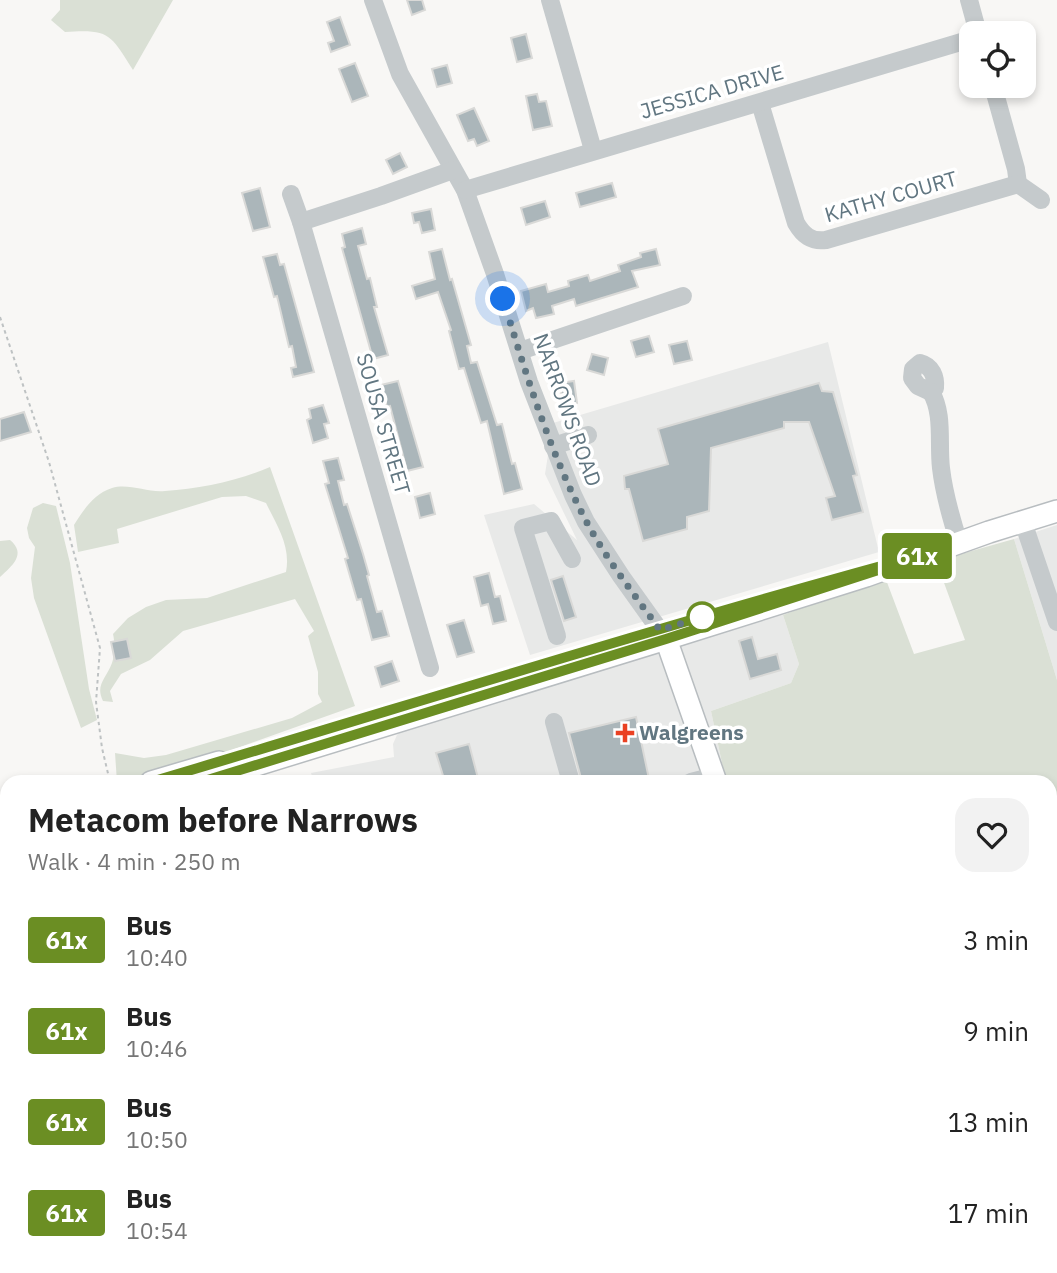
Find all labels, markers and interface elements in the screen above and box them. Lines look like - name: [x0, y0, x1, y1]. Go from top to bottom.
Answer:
- map controls: [959, 21, 1036, 98]
- button: locate: [959, 21, 1036, 98]
- street label: JESSICA DRIVE: [637, 57, 787, 125]
- street label: KATHY COURT: [821, 164, 960, 228]
- your location: [485, 281, 520, 316]
- street label: NARROWS ROAD: [527, 329, 609, 490]
- street label: SOUSA STREET: [350, 350, 418, 498]
- line badge: 61x: [877, 533, 957, 579]
- text: 61x: [896, 540, 938, 572]
- unlabelled marker: [687, 602, 717, 632]
- place label: Walgreens: [639, 718, 744, 746]
- marker: Walgreens: [617, 725, 633, 741]
- text: Metacom before Narrows: [28, 798, 418, 841]
- button: heart: [955, 798, 1029, 872]
- text: Walk · 4 min · 250 m: [28, 846, 241, 876]
- text: Bus: [126, 908, 172, 942]
- text: 3 min: [963, 923, 1029, 957]
- text: 61x: [45, 924, 88, 956]
- text: 10:40: [126, 942, 188, 972]
- text: Bus: [126, 999, 172, 1033]
- text: 9 min: [963, 1014, 1029, 1048]
- text: 61x: [45, 1015, 88, 1047]
- text: 10:46: [126, 1033, 188, 1063]
- text: Bus: [126, 1090, 172, 1124]
- text: 13 min: [948, 1105, 1029, 1139]
- text: 61x: [45, 1106, 88, 1138]
- text: 10:50: [126, 1124, 188, 1154]
- text: Bus: [126, 1181, 172, 1215]
- text: 17 min: [948, 1196, 1029, 1230]
- text: 61x: [45, 1197, 88, 1229]
- text: 10:54: [126, 1215, 188, 1245]

